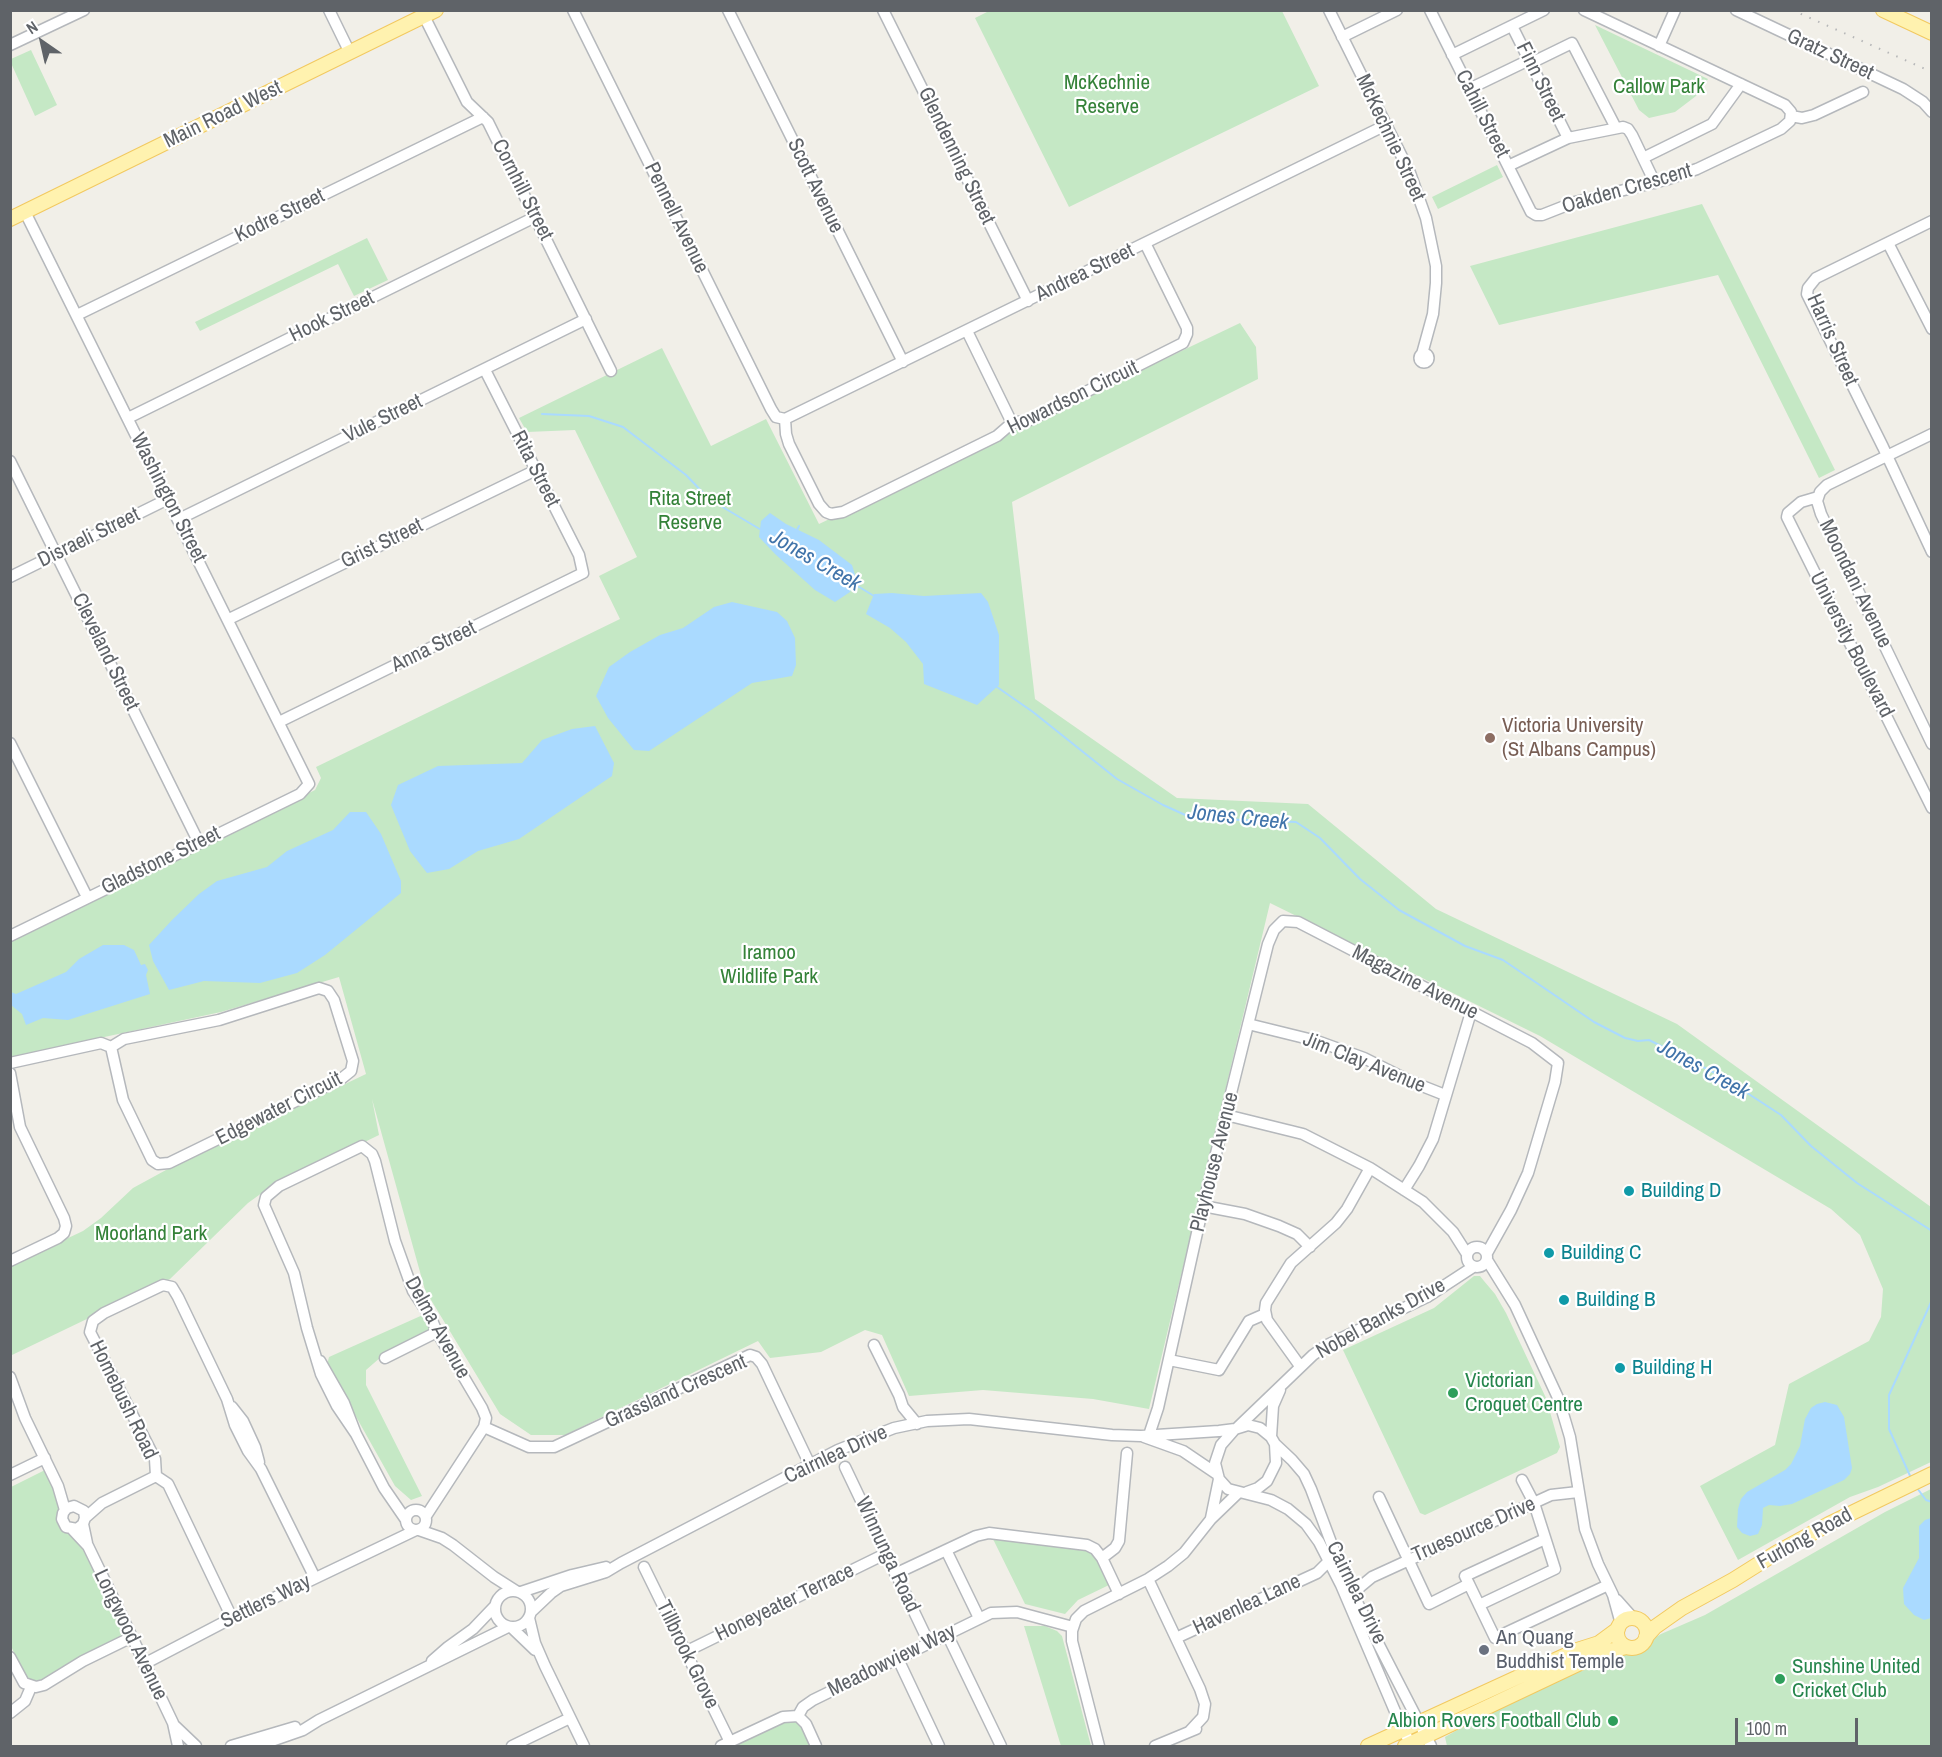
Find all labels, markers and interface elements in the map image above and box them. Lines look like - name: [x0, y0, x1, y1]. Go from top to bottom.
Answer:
- north arrow: [12, 12, 72, 72]
- text: N: [22, 15, 42, 39]
- street label: Gratz Street: [1783, 24, 1877, 86]
- street label: Finn Street: [1510, 38, 1570, 126]
- street label: Cahill Street: [1449, 66, 1515, 162]
- park label: McKechnie Reserve: [1064, 70, 1150, 120]
- street label: McKechnie Street: [1350, 71, 1430, 205]
- park label: Callow Park: [1613, 74, 1705, 100]
- street label: Main Road West: [160, 76, 286, 154]
- street label: Glendenning Street: [912, 83, 1000, 229]
- street label: Cornhill Street: [486, 135, 558, 245]
- street label: Scott Avenue: [781, 135, 849, 237]
- street label: Pennell Avenue: [638, 158, 714, 278]
- street label: Oakden Crescent: [1559, 158, 1695, 220]
- street label: Kodre Street: [231, 183, 329, 249]
- street label: Andrea Street: [1032, 238, 1138, 308]
- street label: Hook Street: [286, 286, 378, 348]
- street label: Harris Street: [1801, 290, 1863, 390]
- street label: Howardson Circuit: [1003, 355, 1143, 441]
- street label: Vule Street: [339, 389, 427, 449]
- street label: Rita Street: [505, 427, 565, 511]
- street label: Washington Street: [125, 429, 211, 567]
- park label: Rita Street Reserve: [649, 486, 731, 536]
- street label: Disraeli Street: [34, 503, 144, 573]
- street label: Grist Street: [337, 513, 427, 575]
- street label: Moondani Avenue: [1813, 516, 1897, 652]
- water label: Jones Creek: [765, 524, 865, 598]
- street label: University Boulevard: [1803, 568, 1899, 722]
- street label: Cleveland Street: [66, 589, 144, 715]
- street label: Anna Street: [388, 616, 480, 678]
- place label: Victoria University (St Albans Campus): [1502, 713, 1656, 763]
- marker: Victoria University (St Albans Campus): [1483, 731, 1497, 745]
- water label: Jones Creek: [1186, 800, 1290, 836]
- street label: Gladstone Street: [97, 821, 225, 901]
- park label: Iramoo Wildlife Park: [720, 940, 818, 990]
- street label: Magazine Avenue: [1348, 940, 1482, 1026]
- street label: Jim Clay Avenue: [1299, 1027, 1429, 1099]
- water label: Jones Creek: [1652, 1034, 1754, 1106]
- street label: Edgewater Circuit: [212, 1066, 346, 1152]
- street label: Playhouse Avenue: [1185, 1089, 1245, 1235]
- place label: Building D: [1641, 1178, 1721, 1204]
- marker: Building D: [1622, 1184, 1636, 1198]
- park label: Moorland Park: [95, 1221, 207, 1247]
- place label: Building C: [1561, 1240, 1641, 1266]
- marker: Building C: [1542, 1246, 1556, 1260]
- street label: Delma Avenue: [399, 1273, 475, 1383]
- street label: Nobel Banks Drive: [1312, 1273, 1450, 1365]
- place label: Building B: [1576, 1287, 1655, 1313]
- marker: Building B: [1557, 1293, 1571, 1307]
- street label: Homebush Road: [83, 1336, 163, 1464]
- street label: Grassland Crescent: [601, 1350, 751, 1434]
- place label: Building H: [1632, 1355, 1712, 1381]
- marker: Building H: [1613, 1361, 1627, 1375]
- place label: Victorian Croquet Centre: [1465, 1368, 1583, 1418]
- marker: Victorian Croquet Centre: [1446, 1386, 1460, 1400]
- street label: Cairnlea Drive: [780, 1420, 892, 1490]
- street label: Truesource Drive: [1408, 1492, 1540, 1568]
- street label: Winnunga Road: [849, 1493, 925, 1617]
- street label: Furlong Road: [1753, 1503, 1857, 1575]
- street label: Cairnlea Drive: [1320, 1538, 1392, 1648]
- street label: Honeyeater Terrace: [712, 1559, 858, 1647]
- street label: Longwood Avenue: [87, 1566, 173, 1704]
- street label: Settlers Way: [217, 1569, 315, 1635]
- street label: Havenlea Lane: [1189, 1569, 1305, 1641]
- street label: Tillbrook Grove: [650, 1597, 724, 1713]
- street label: Meadowview Way: [824, 1619, 960, 1703]
- place label: An Quang Buddhist Temple: [1496, 1625, 1624, 1675]
- marker: An Quang Buddhist Temple: [1477, 1643, 1491, 1657]
- place label: Sunshine United Cricket Club: [1792, 1654, 1920, 1704]
- marker: Sunshine United Cricket Club: [1773, 1672, 1787, 1686]
- scale bar: [1738, 1706, 1861, 1744]
- place label: Albion Rovers Football Club: [1387, 1708, 1601, 1734]
- marker: Albion Rovers Football Club: [1606, 1714, 1620, 1728]
- text: 100 m: [1746, 1716, 1787, 1741]

